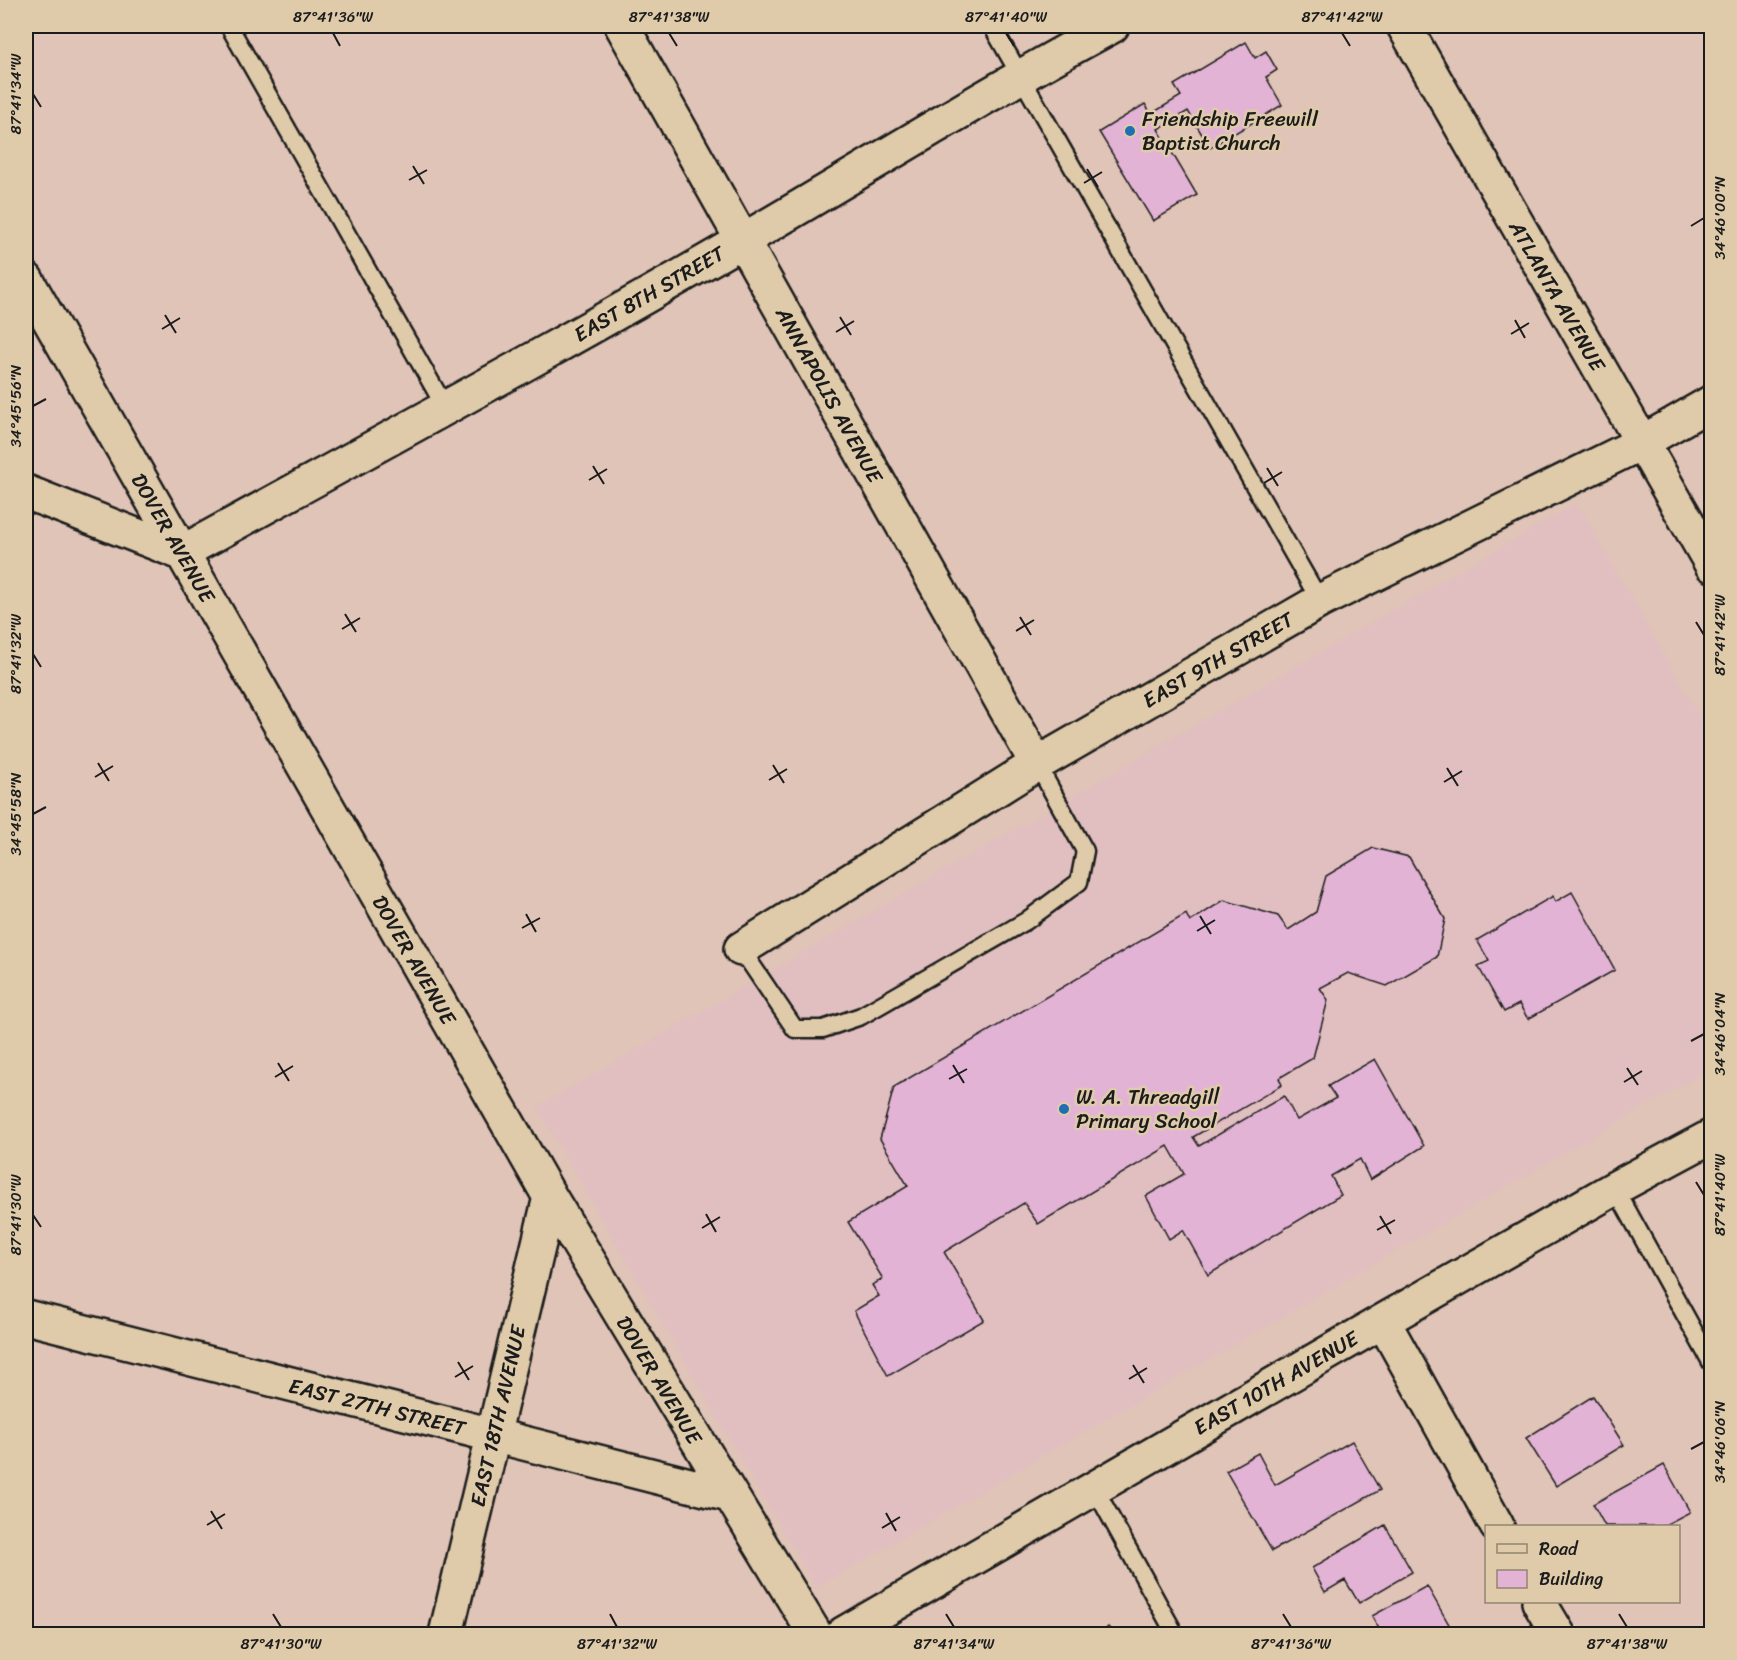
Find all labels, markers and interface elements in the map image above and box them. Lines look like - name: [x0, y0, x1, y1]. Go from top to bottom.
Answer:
- text: 87°41'36"W: [293, 4, 373, 30]
- text: 87°41'38"W: [629, 4, 710, 30]
- text: 87°41'40"W: [965, 4, 1047, 30]
- text: 87°41'42"W: [1301, 4, 1383, 30]
- text: 87°41'34"W: [3, 53, 29, 134]
- place label: Friendship Freewill Baptist Church: [1142, 100, 1319, 162]
- marker: Friendship Freewill Baptist Church: [1123, 124, 1137, 138]
- text: 34°46'00"N: [1707, 176, 1733, 260]
- street label: ATLANTA AVENUE: [1498, 212, 1616, 380]
- street label: EAST 8TH STREET: [566, 234, 733, 353]
- street label: ANNAPOLIS AVENUE: [764, 299, 894, 492]
- text: 34°45'56"N: [3, 364, 29, 447]
- street label: DOVER AVENUE: [120, 466, 226, 611]
- text: 87°41'42"W: [1707, 594, 1733, 676]
- street label: EAST 9TH STREET: [1135, 600, 1303, 719]
- text: 87°41'32"W: [3, 614, 29, 694]
- text: 34°45'58"N: [3, 772, 29, 855]
- street label: DOVER AVENUE: [361, 888, 467, 1033]
- text: 34°46'04"N: [1707, 992, 1733, 1075]
- place label: W. A. Threadgill Primary School: [1076, 1078, 1220, 1140]
- marker: W. A. Threadgill Primary School: [1057, 1102, 1071, 1116]
- text: 87°41'40"W: [1707, 1154, 1733, 1236]
- text: 87°41'30"W: [3, 1174, 29, 1255]
- street label: DOVER AVENUE: [605, 1308, 713, 1453]
- street label: EAST 10TH AVENUE: [1186, 1319, 1367, 1446]
- street label: EAST 18TH AVENUE: [459, 1320, 538, 1510]
- street label: EAST 27TH STREET: [285, 1367, 471, 1448]
- text: 34°46'06"N: [1707, 1400, 1733, 1483]
- legend: [1485, 1525, 1680, 1603]
- text: Road: [1539, 1533, 1579, 1565]
- text: Building: [1539, 1563, 1603, 1595]
- text: 87°41'30"W: [241, 1631, 322, 1657]
- text: 87°41'32"W: [577, 1631, 657, 1657]
- text: 87°41'34"W: [914, 1631, 995, 1657]
- text: 87°41'36"W: [1251, 1631, 1331, 1657]
- text: 87°41'38"W: [1587, 1631, 1668, 1657]

